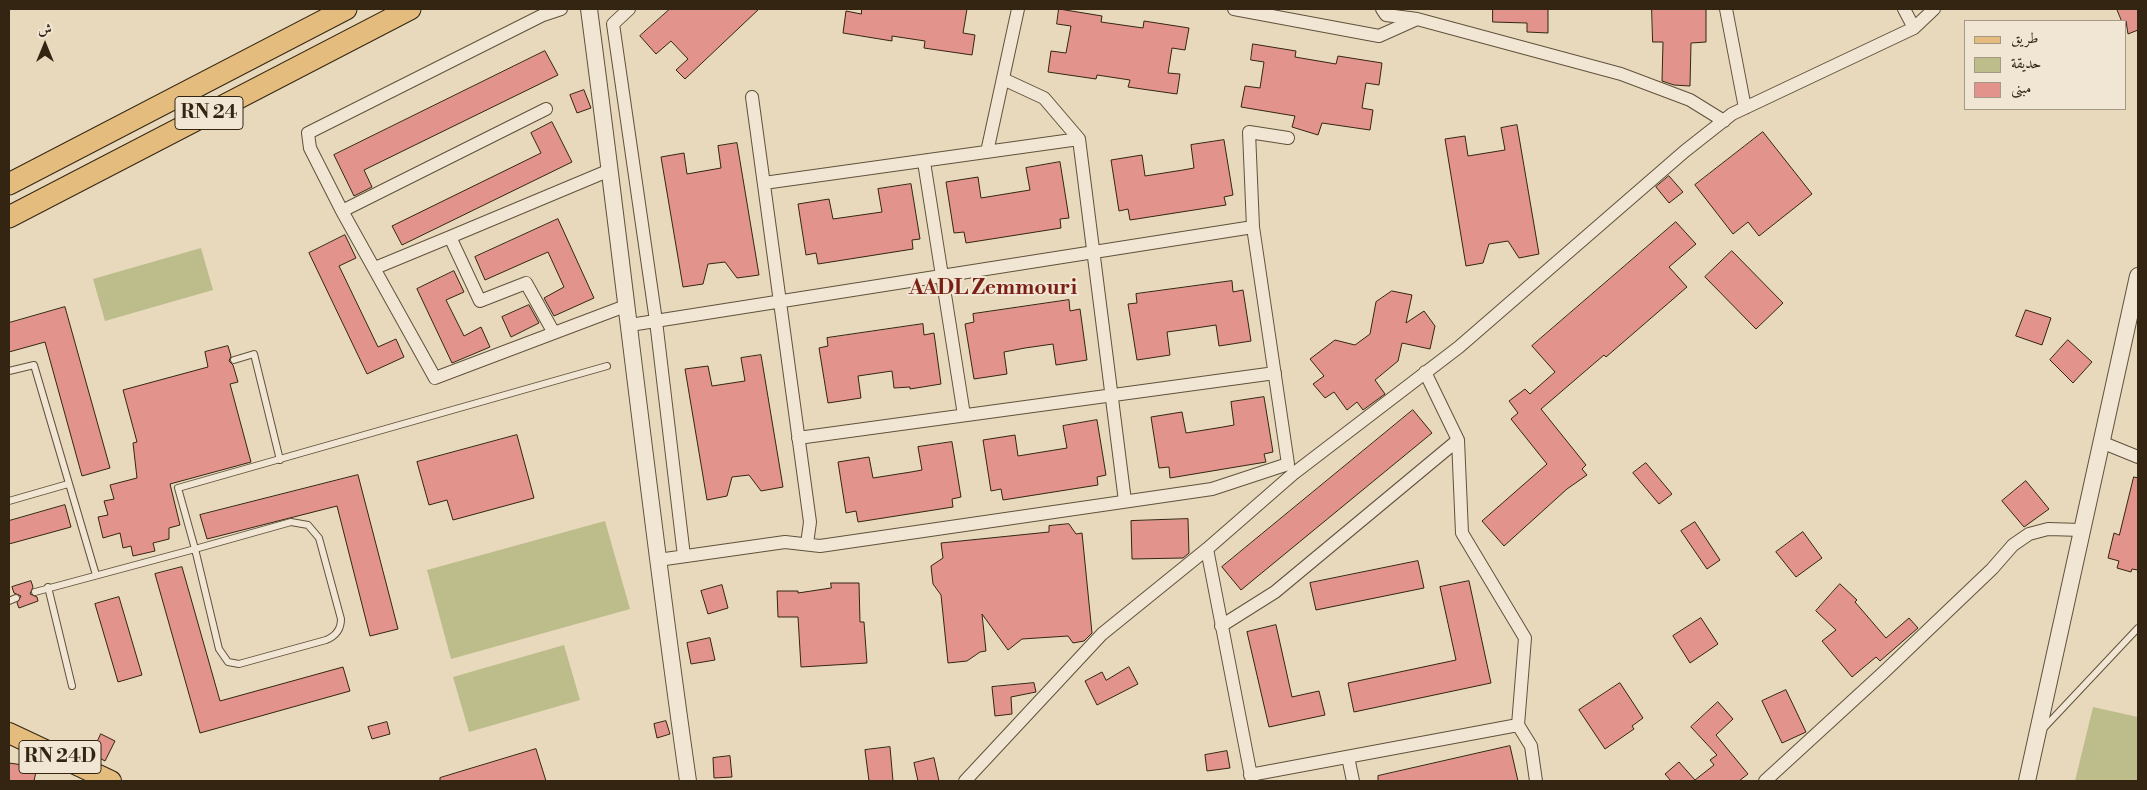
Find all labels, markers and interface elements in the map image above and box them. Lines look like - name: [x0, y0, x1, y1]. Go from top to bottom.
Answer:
- north arrow: [20, 20, 70, 70]
- legend: [1964, 20, 2127, 110]
- text: ش: [38, 21, 52, 39]
- text: طريق: [2011, 29, 2038, 48]
- text: حديقة: [2011, 54, 2041, 73]
- text: مبنى: [2011, 79, 2031, 98]
- road number: RN 24: [175, 96, 243, 130]
- district label: AADL Zemmouri: [909, 276, 1077, 302]
- road number: RN 24D: [19, 740, 101, 774]

